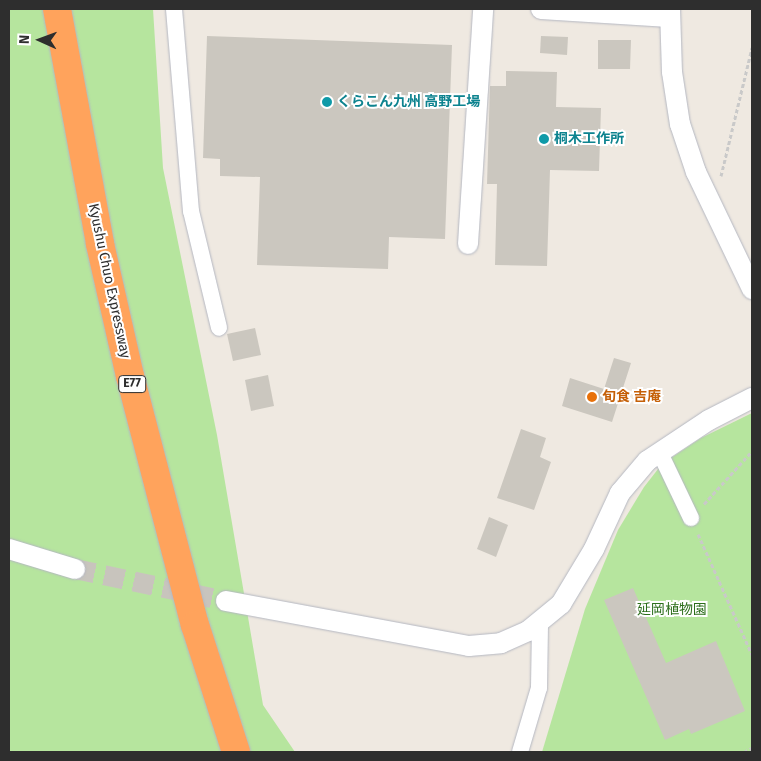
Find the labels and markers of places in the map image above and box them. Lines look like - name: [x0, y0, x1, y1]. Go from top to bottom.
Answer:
- place label: くらこん九州 高野工場: [337, 94, 480, 110]
- marker: くらこん九州 高野工場: [321, 96, 333, 108]
- place label: 桐木工作所: [554, 131, 624, 147]
- marker: 桐木工作所: [538, 133, 550, 145]
- place label: 旬食 吉庵: [602, 389, 661, 405]
- marker: 旬食 吉庵: [586, 391, 598, 403]

